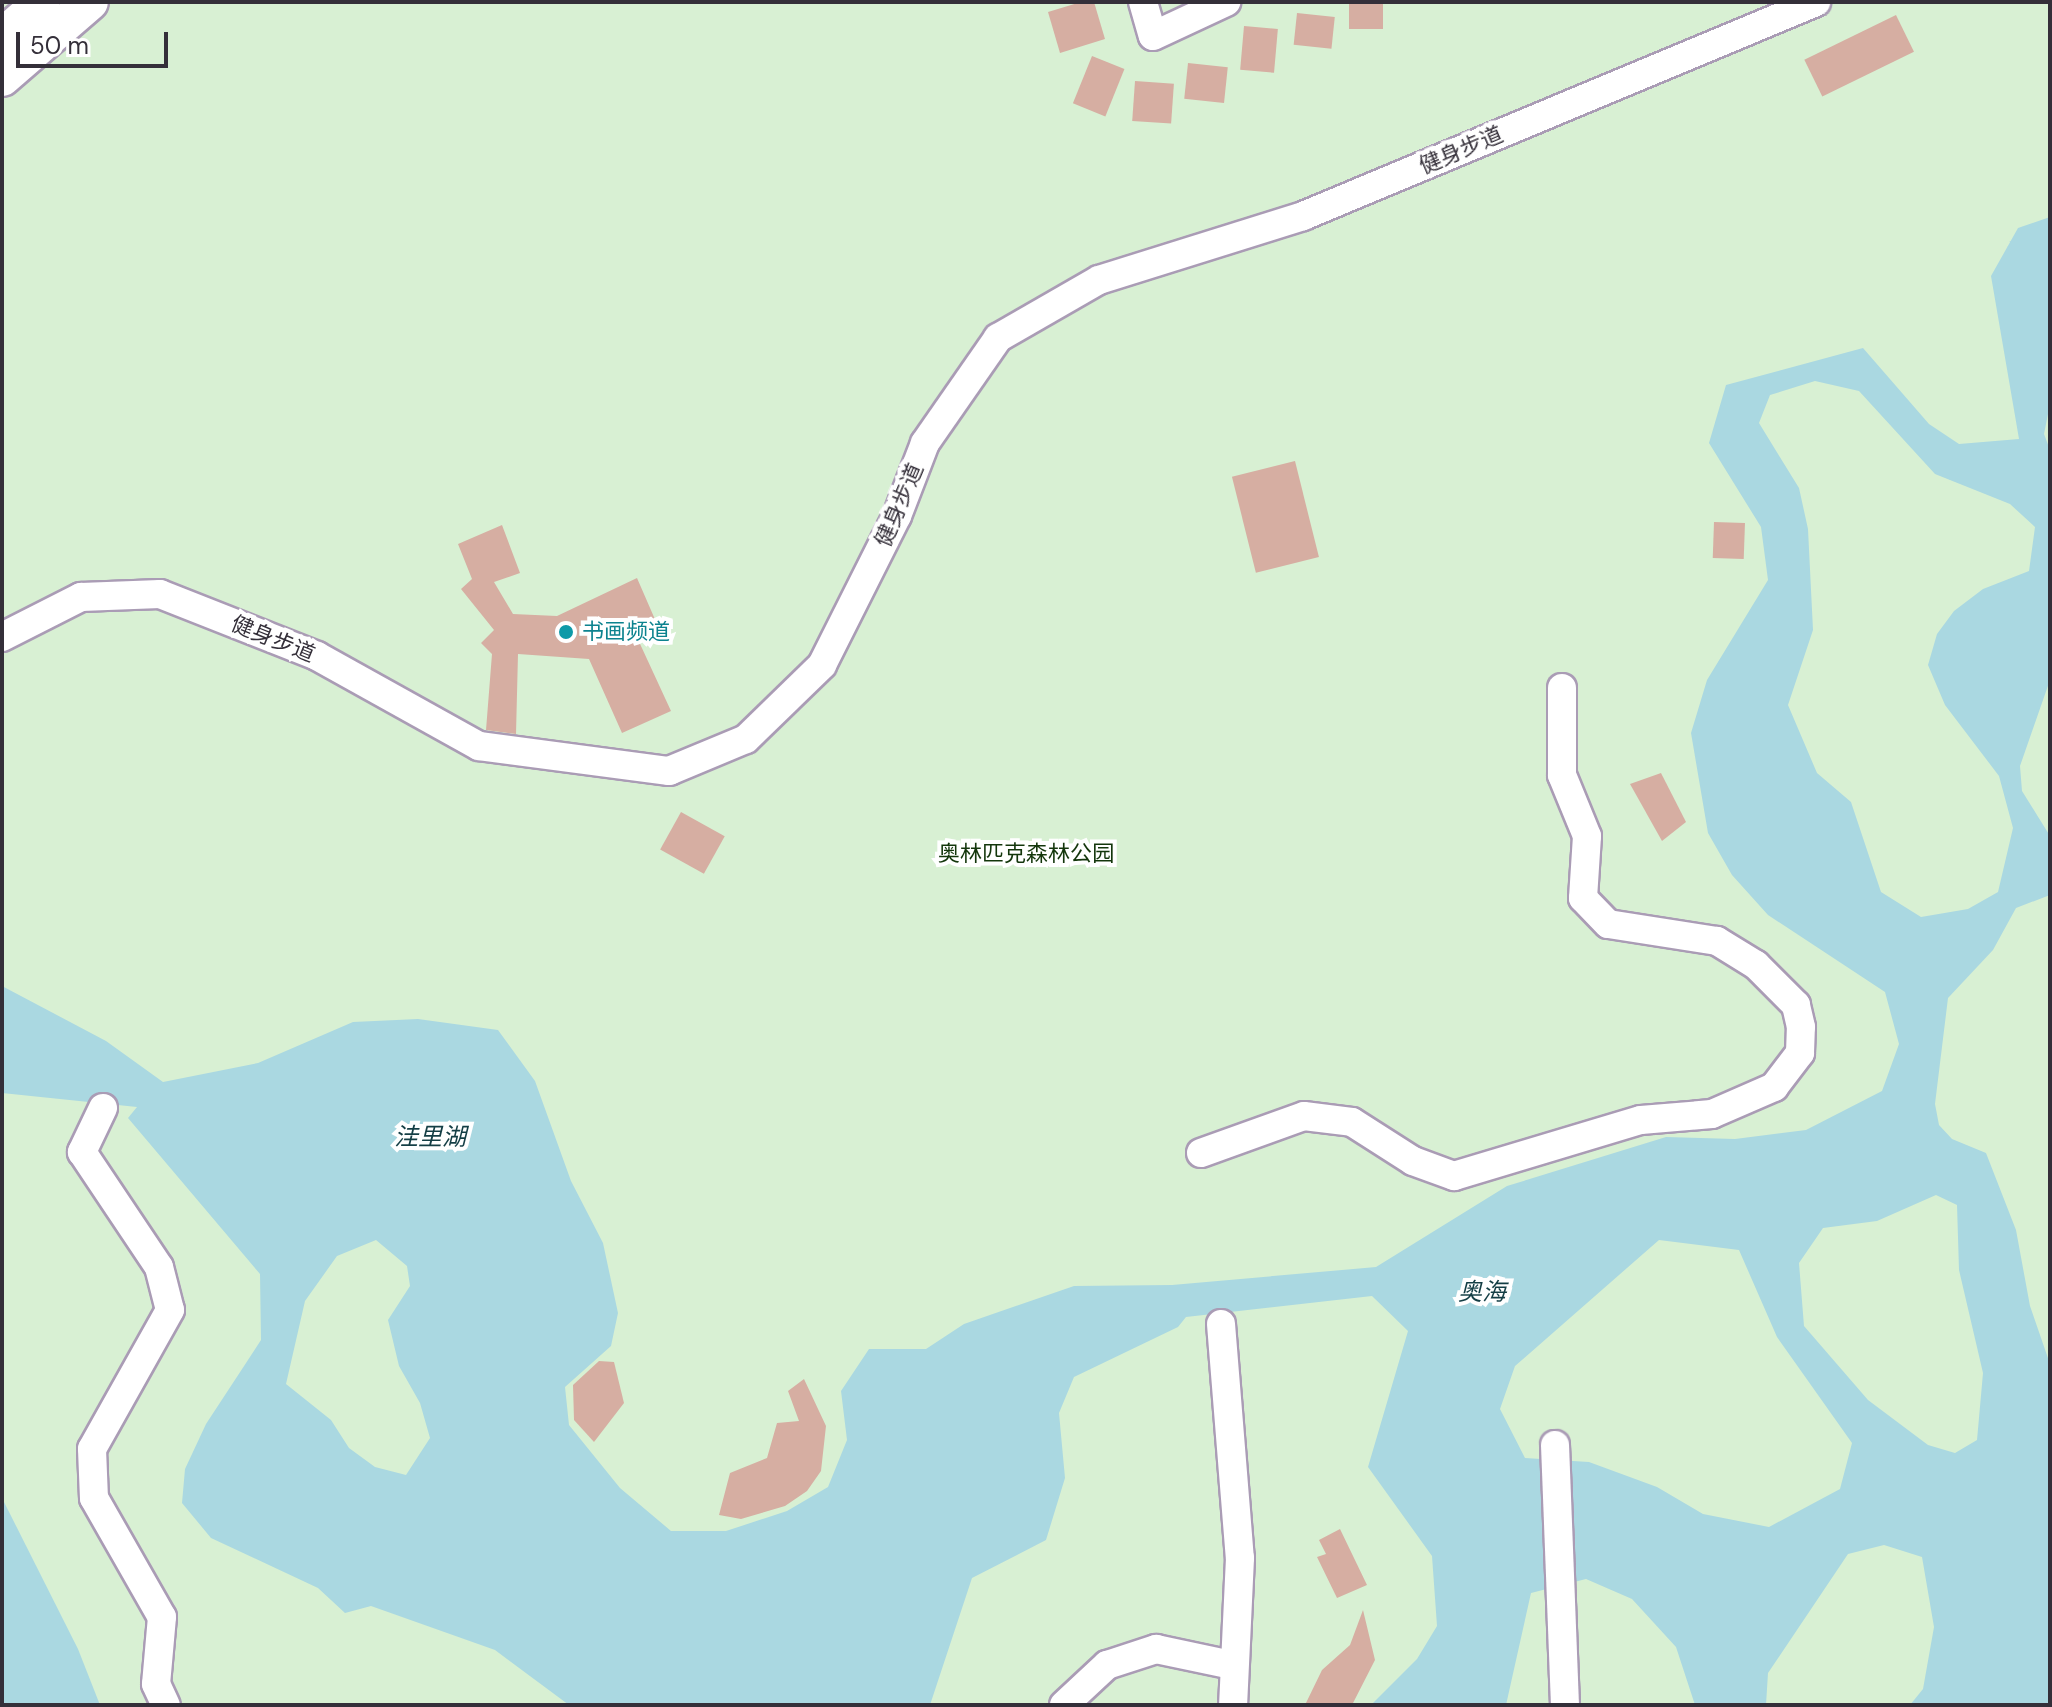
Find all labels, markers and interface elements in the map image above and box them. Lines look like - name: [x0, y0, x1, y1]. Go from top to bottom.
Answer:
- scale bar: [20, 16, 172, 66]
- text: 50 m: [30, 30, 89, 61]
- street label: 健身步道: [1415, 121, 1507, 179]
- street label: 健身步道: [870, 459, 928, 551]
- street label: 健身步道: [227, 610, 319, 668]
- place label: 书画频道: [582, 619, 670, 645]
- marker: 书画频道: [557, 623, 575, 641]
- park label: 奥林匹克森林公园: [938, 841, 1114, 867]
- water label: 洼里湖: [394, 1123, 466, 1151]
- water label: 奥海: [1458, 1278, 1506, 1306]

